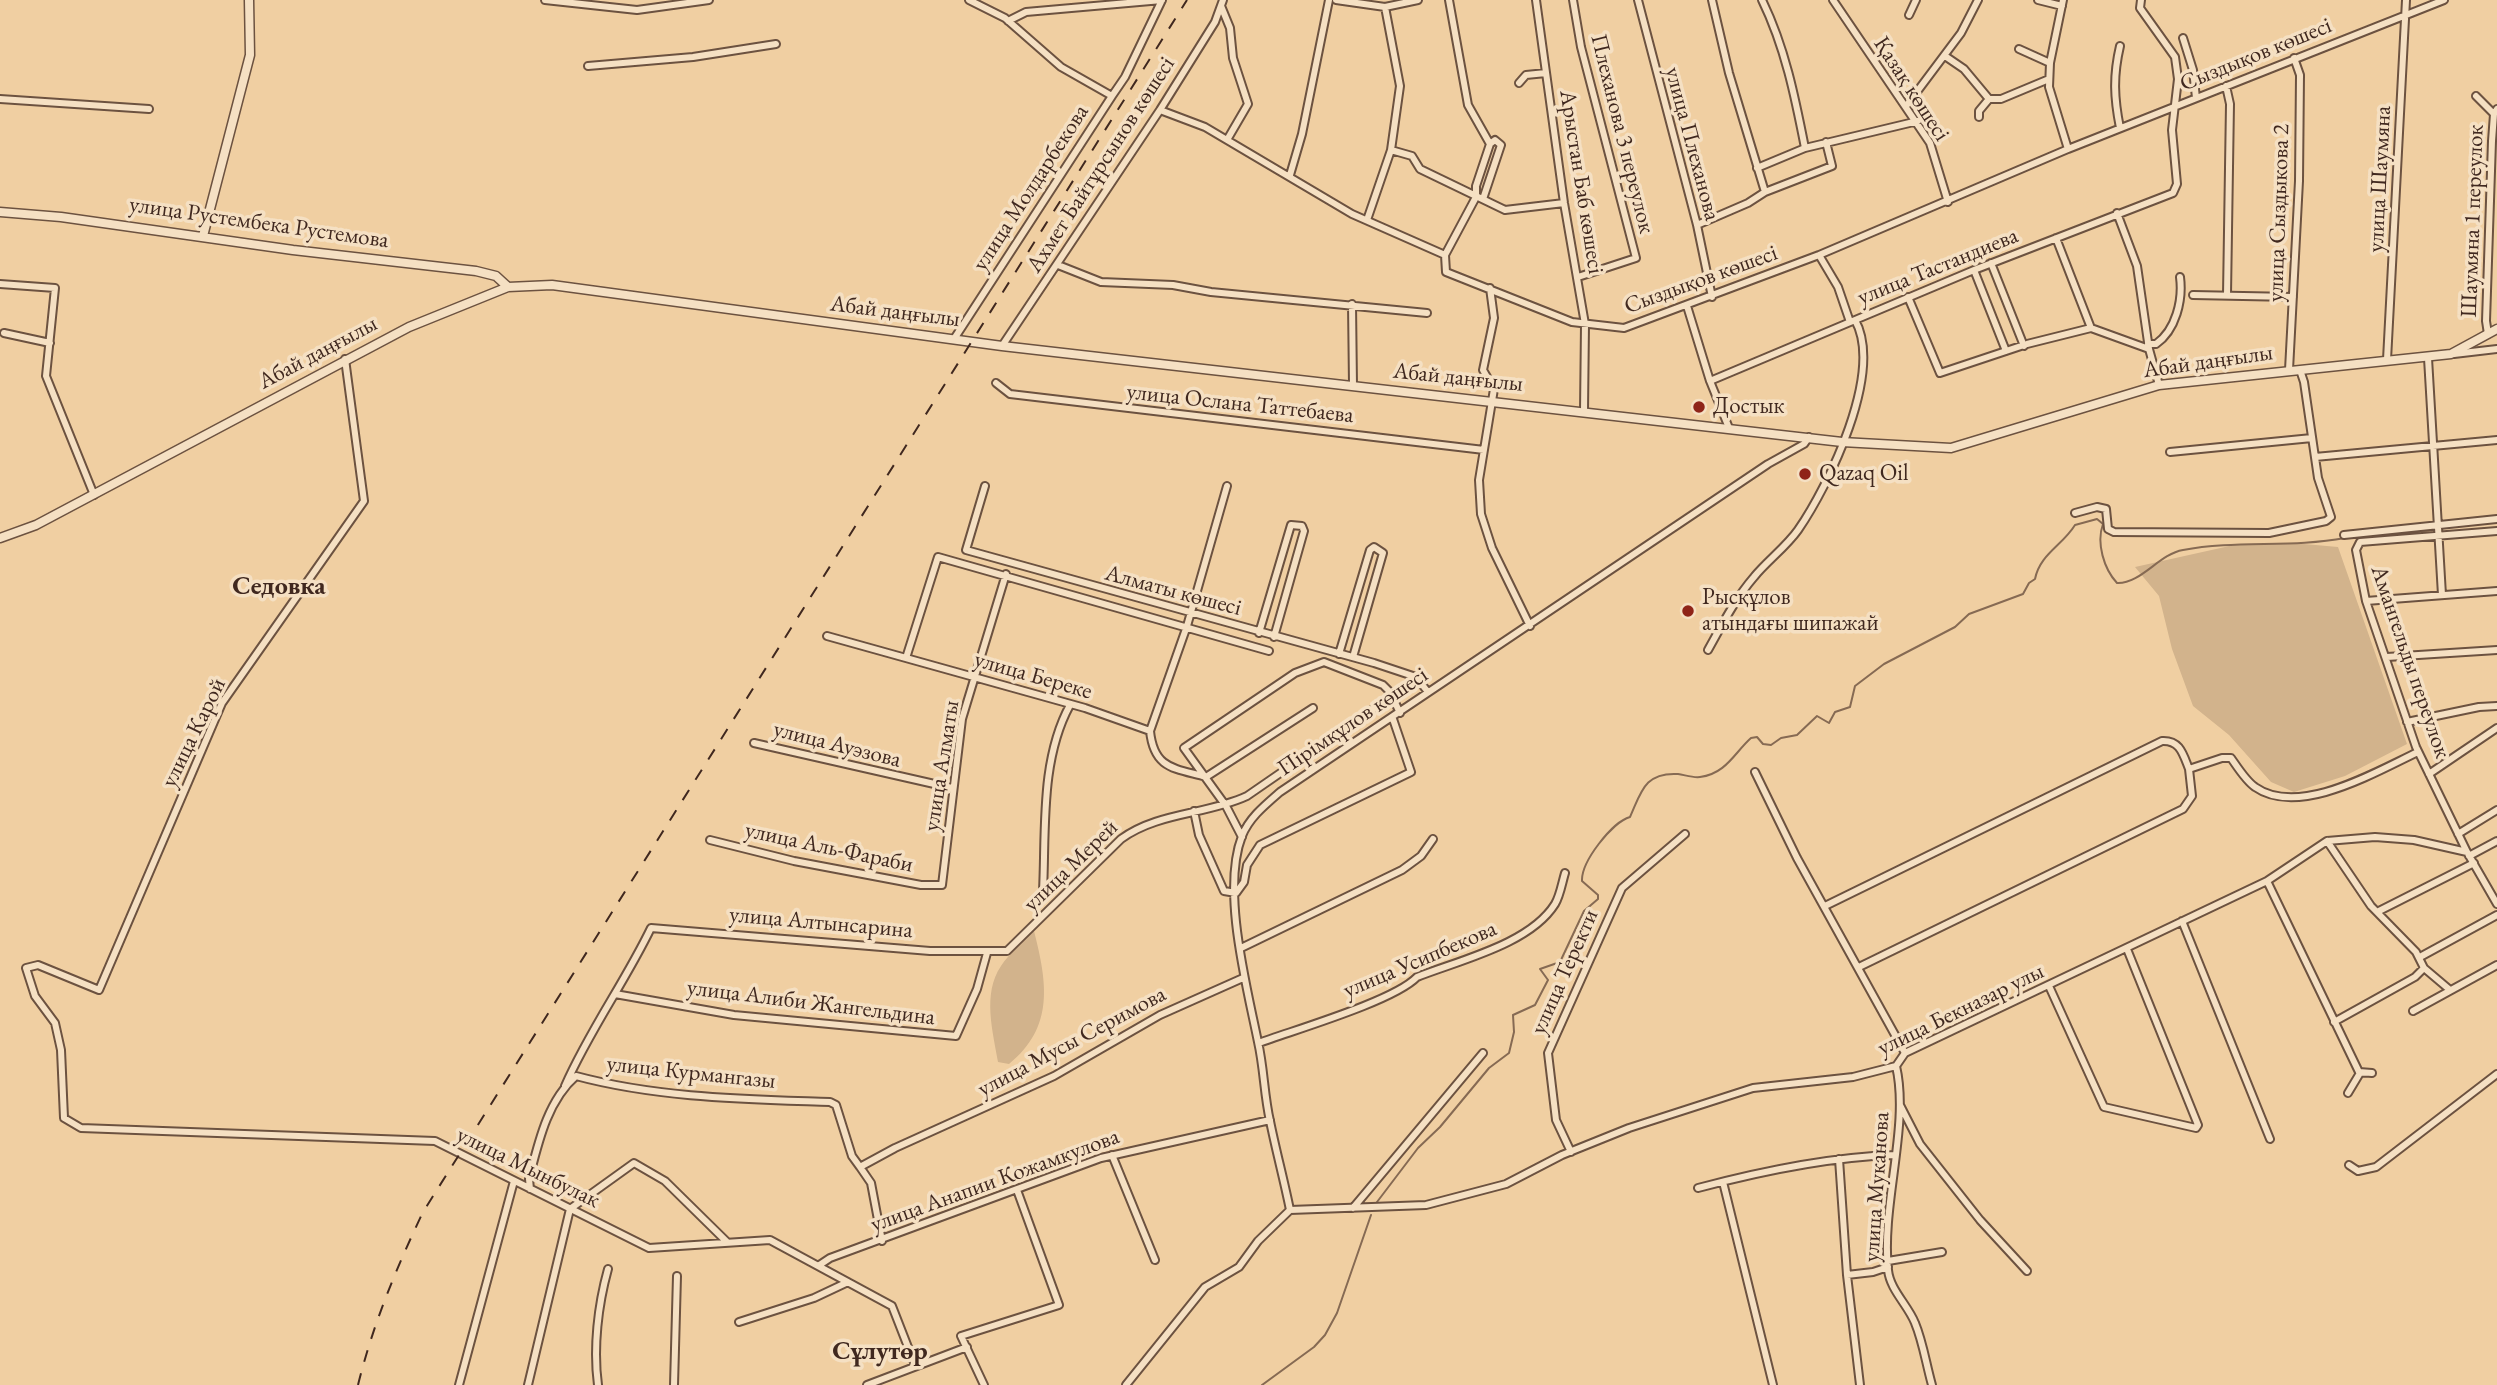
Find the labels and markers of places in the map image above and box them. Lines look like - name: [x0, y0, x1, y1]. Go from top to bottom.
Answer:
- place label: Достык: [1713, 393, 1784, 421]
- marker: Достык: [1691, 399, 1707, 415]
- place label: Qazaq Oil: [1819, 460, 1908, 488]
- marker: Qazaq Oil: [1797, 466, 1813, 482]
- place label: Рысқұлов атындағы шипажай: [1702, 584, 1879, 638]
- marker: Рысқұлов атындағы шипажай: [1680, 603, 1696, 619]

